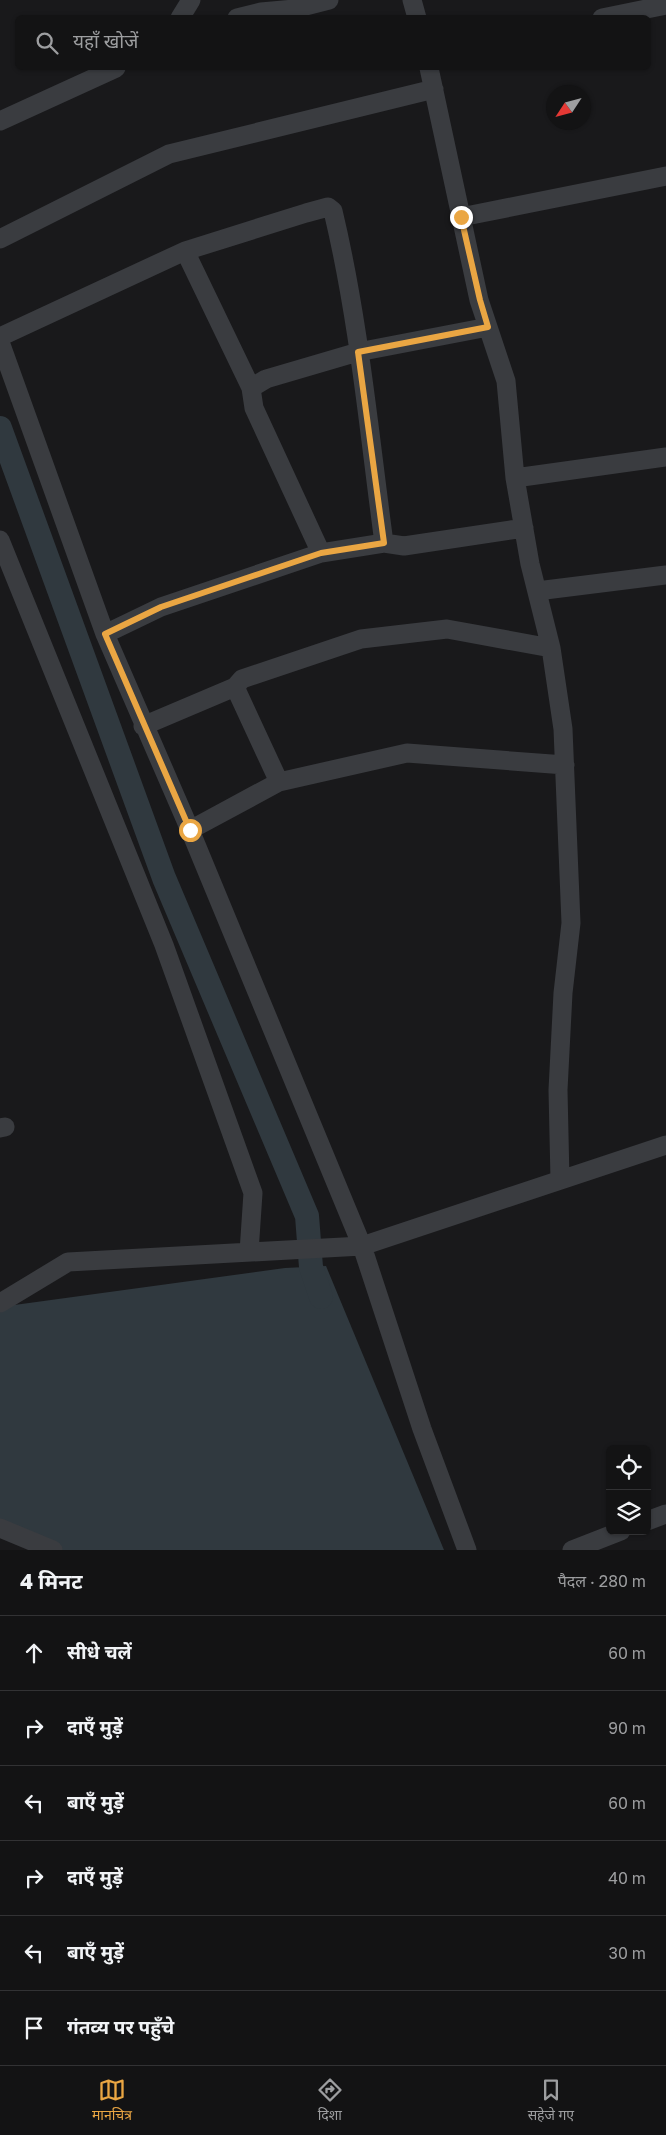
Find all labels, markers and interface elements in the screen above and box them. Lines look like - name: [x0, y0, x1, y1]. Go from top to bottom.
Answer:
- search box: [15, 15, 651, 70]
- icon: search: [33, 29, 61, 57]
- text: यहाँ खोजें: [73, 29, 138, 52]
- north arrow: [546, 85, 591, 130]
- route end: [450, 206, 473, 229]
- route start: [179, 819, 202, 842]
- map controls: [606, 1445, 651, 1535]
- button: locate: [606, 1445, 651, 1490]
- button: layers: [606, 1490, 651, 1535]
- text: 4 मिनट: [20, 1568, 82, 1594]
- text: पैदल · 280 m: [558, 1571, 646, 1591]
- icon: ahead: [20, 1639, 48, 1667]
- text: सीधे चलें: [67, 1640, 132, 1663]
- text: 60 m: [608, 1643, 646, 1663]
- icon: right: [20, 1714, 48, 1742]
- text: दाएँ मुड़ें: [67, 1715, 123, 1738]
- text: 90 m: [608, 1718, 646, 1738]
- icon: left: [20, 1789, 48, 1817]
- text: बाएँ मुड़ें: [67, 1790, 124, 1813]
- text: 60 m: [608, 1793, 646, 1813]
- icon: right: [20, 1864, 48, 1892]
- text: दाएँ मुड़ें: [67, 1865, 123, 1888]
- text: 40 m: [608, 1868, 646, 1888]
- icon: left: [20, 1939, 48, 1967]
- text: बाएँ मुड़ें: [67, 1940, 124, 1963]
- text: 30 m: [609, 1943, 646, 1963]
- icon: arrive: [20, 2014, 48, 2042]
- text: गंतव्य पर पहुँचे: [67, 2015, 174, 2038]
- tab: मानचित्र: [92, 2076, 132, 2126]
- tab: दिशा: [316, 2076, 344, 2126]
- tab: सहेजे गए: [528, 2076, 574, 2126]

